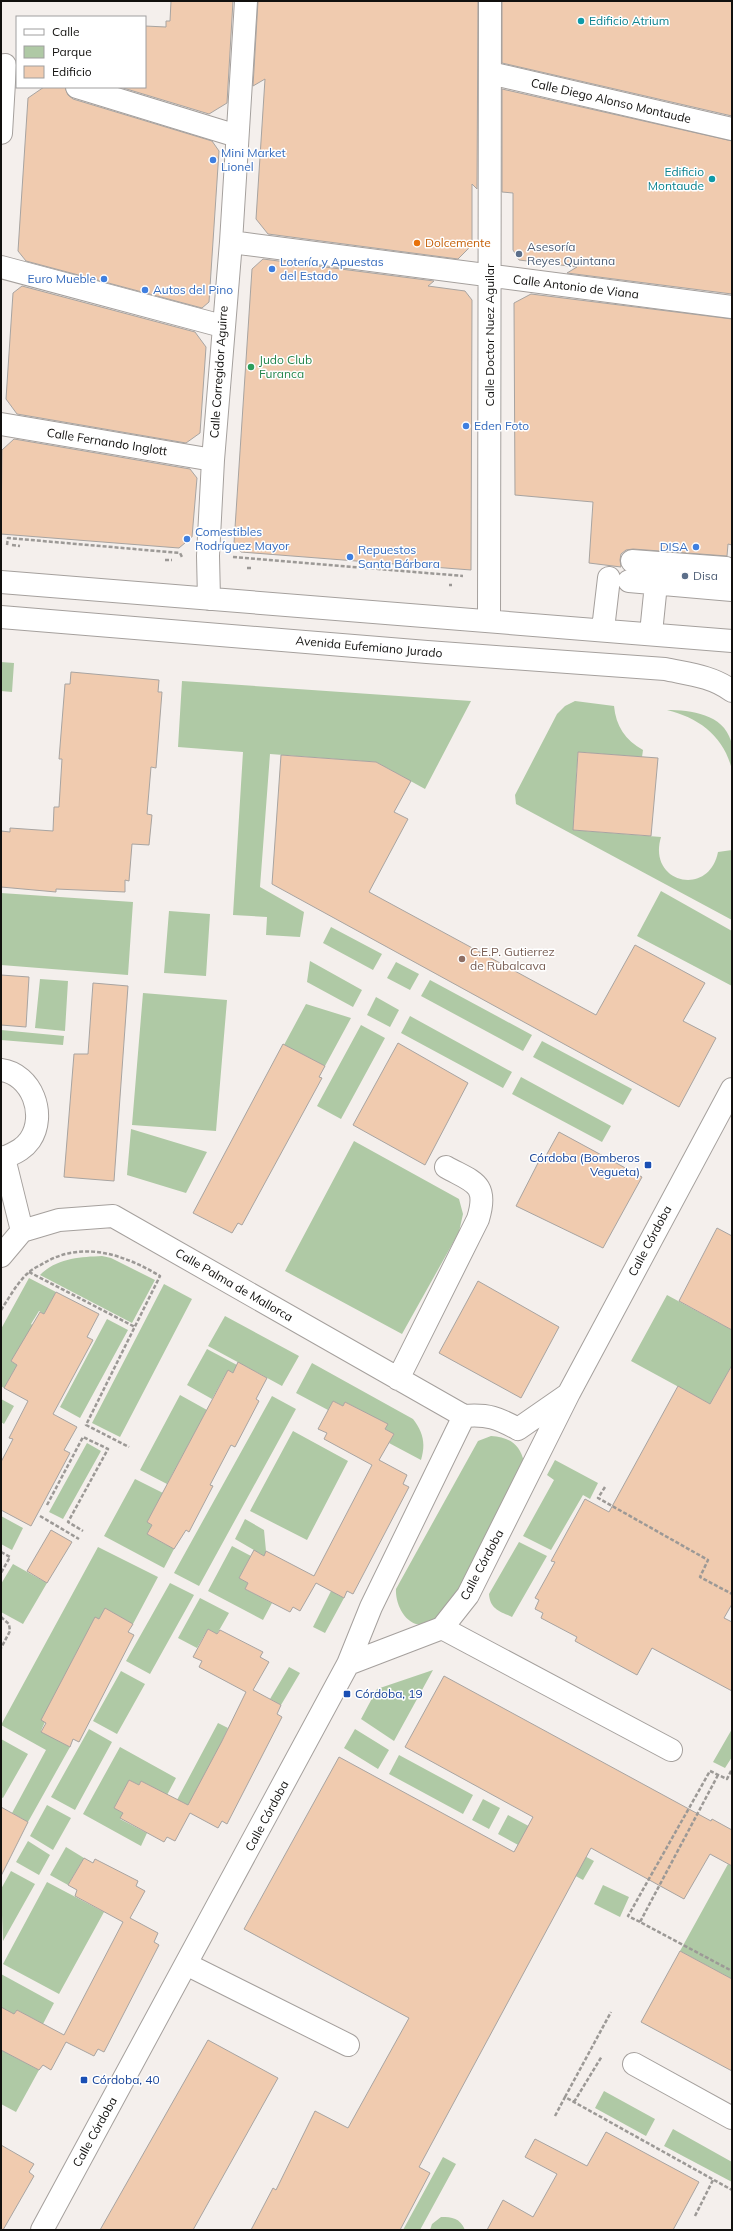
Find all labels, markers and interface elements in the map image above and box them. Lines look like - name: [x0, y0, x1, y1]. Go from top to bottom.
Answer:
- place label: Edificio Atrium: [589, 13, 669, 28]
- legend: [16, 16, 146, 88]
- marker: Edificio Atrium: [576, 16, 586, 26]
- text: Calle: [52, 24, 79, 39]
- text: Parque: [52, 44, 92, 59]
- text: Edificio: [52, 64, 92, 79]
- street label: Calle Diego Alonso Montaude: [530, 75, 693, 126]
- place label: Mini Market Lionel: [221, 145, 286, 174]
- marker: Mini Market Lionel: [208, 155, 218, 165]
- place label: Edificio Montaude: [648, 164, 704, 193]
- marker: Edificio Montaude: [707, 174, 717, 184]
- place label: Dolcemente: [425, 235, 491, 250]
- marker: Dolcemente: [412, 238, 422, 248]
- place label: Asesoría Reyes Quintana: [527, 239, 615, 268]
- marker: Asesoría Reyes Quintana: [514, 249, 524, 259]
- place label: Lotería y Apuestas del Estado: [280, 254, 384, 283]
- street label: Calle Doctor Nuez Aguilar: [482, 263, 497, 406]
- marker: Lotería y Apuestas del Estado: [267, 264, 277, 274]
- place label: Euro Mueble: [27, 271, 96, 286]
- street label: Calle Antonio de Viana: [512, 271, 640, 302]
- marker: Euro Mueble: [99, 274, 109, 284]
- place label: Autos del Pino: [153, 282, 233, 297]
- marker: Autos del Pino: [140, 285, 150, 295]
- street label: Calle Corregidor Aguirre: [206, 305, 231, 439]
- place label: Judo Club Furanca: [259, 352, 312, 381]
- marker: Judo Club Furanca: [246, 362, 256, 372]
- place label: Eden Foto: [474, 418, 529, 433]
- marker: Eden Foto: [461, 421, 471, 431]
- street label: Calle Fernando Inglott: [46, 425, 168, 458]
- place label: Comestibles Rodríguez Mayor: [195, 524, 290, 553]
- marker: Comestibles Rodríguez Mayor: [182, 534, 192, 544]
- place label: DISA: [660, 539, 688, 554]
- place label: Repuestos Santa Bárbara: [358, 542, 440, 571]
- marker: DISA: [691, 542, 701, 552]
- marker: Repuestos Santa Bárbara: [345, 552, 355, 562]
- place label: Disa: [693, 568, 718, 583]
- marker: Disa: [680, 571, 690, 581]
- street label: Avenida Eufemiano Jurado: [295, 633, 443, 660]
- place label: C.E.P. Gutierrez de Rubalcava: [470, 944, 555, 973]
- marker: C.E.P. Gutierrez de Rubalcava: [457, 954, 467, 964]
- place label: Córdoba (Bomberos Vegueta): [529, 1150, 640, 1179]
- marker: Córdoba (Bomberos Vegueta): [643, 1160, 653, 1170]
- street label: Calle Córdoba: [625, 1203, 674, 1279]
- street label: Calle Palma de Mallorca: [173, 1245, 296, 1324]
- street label: Calle Córdoba: [457, 1527, 506, 1603]
- place label: Córdoba, 19: [355, 1686, 423, 1701]
- marker: Córdoba, 19: [342, 1689, 352, 1699]
- street label: Calle Córdoba: [242, 1778, 291, 1854]
- place label: Córdoba, 40: [92, 2072, 160, 2087]
- marker: Córdoba, 40: [79, 2075, 89, 2085]
- street label: Calle Córdoba: [69, 2094, 120, 2169]

